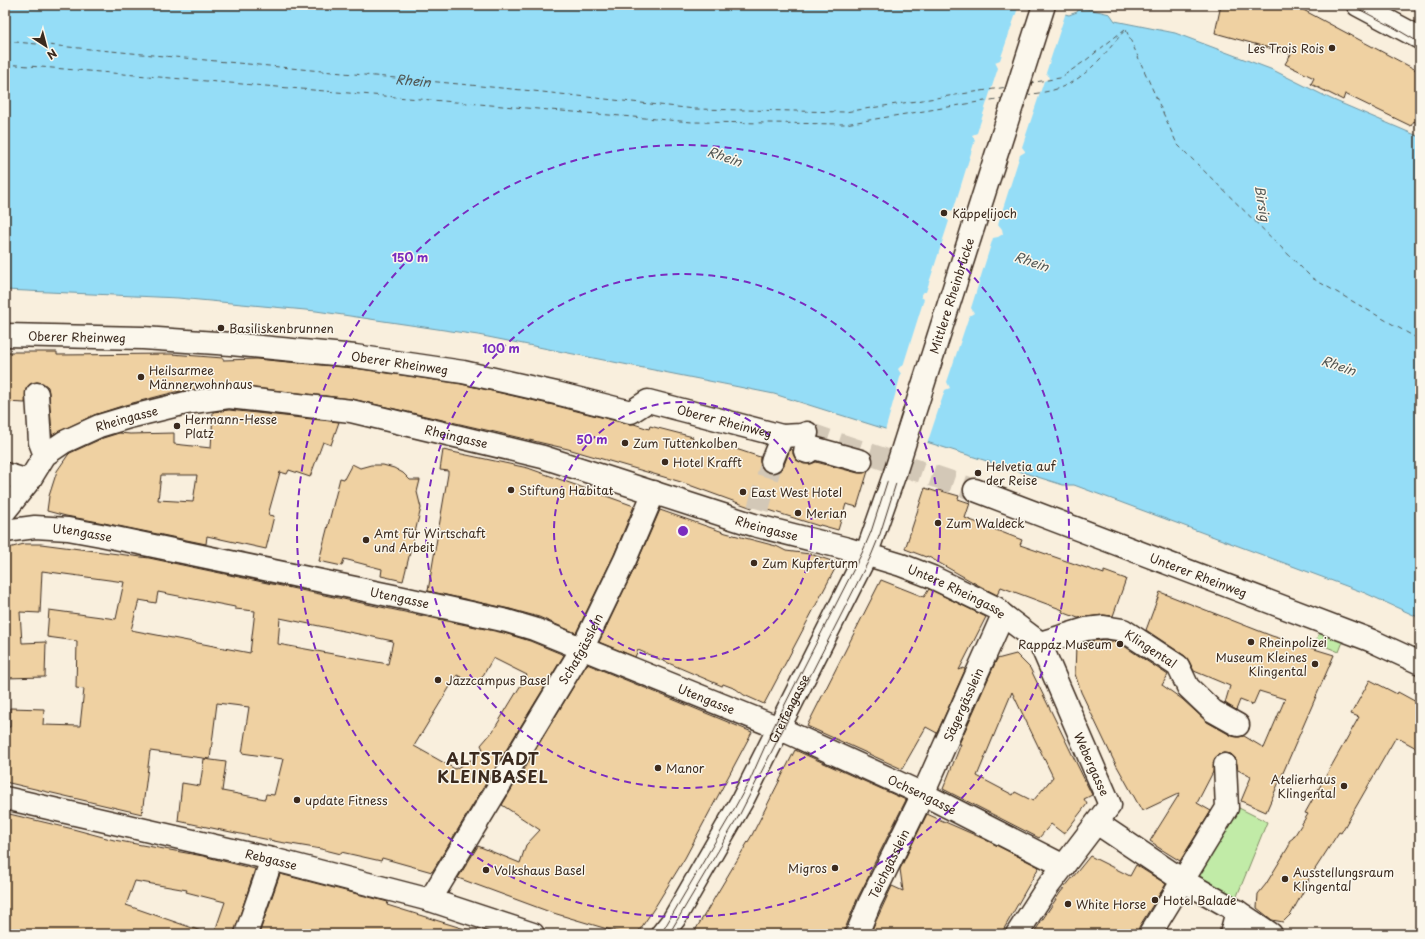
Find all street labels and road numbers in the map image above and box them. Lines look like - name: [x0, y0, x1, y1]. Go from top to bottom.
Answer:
- street label: Mittlere Rheinbrücke: [925, 236, 978, 356]
- street label: Oberer Rheinweg: [28, 327, 126, 347]
- street label: Oberer Rheinweg: [350, 347, 449, 379]
- street label: Oberer Rheinweg: [675, 400, 774, 442]
- street label: Rheingasse: [93, 401, 160, 436]
- street label: Rheingasse: [423, 420, 490, 452]
- street label: Rheingasse: [733, 511, 800, 545]
- street label: Utengasse: [52, 519, 114, 546]
- street label: Unterer Rheinweg: [1147, 548, 1250, 602]
- street label: Untere Rheingasse: [905, 559, 1010, 622]
- street label: Utengasse: [368, 582, 431, 613]
- street label: Schafgässlein: [554, 610, 607, 688]
- street label: Klingental: [1122, 625, 1181, 672]
- street label: Sägergässlein: [939, 665, 987, 744]
- street label: Greifengasse: [764, 671, 814, 746]
- street label: Utengasse: [675, 679, 738, 718]
- street label: Webergasse: [1070, 729, 1114, 799]
- street label: Ochsengasse: [885, 770, 960, 819]
- street label: Teichgässlein: [864, 826, 914, 902]
- street label: Rebgasse: [243, 844, 299, 874]

